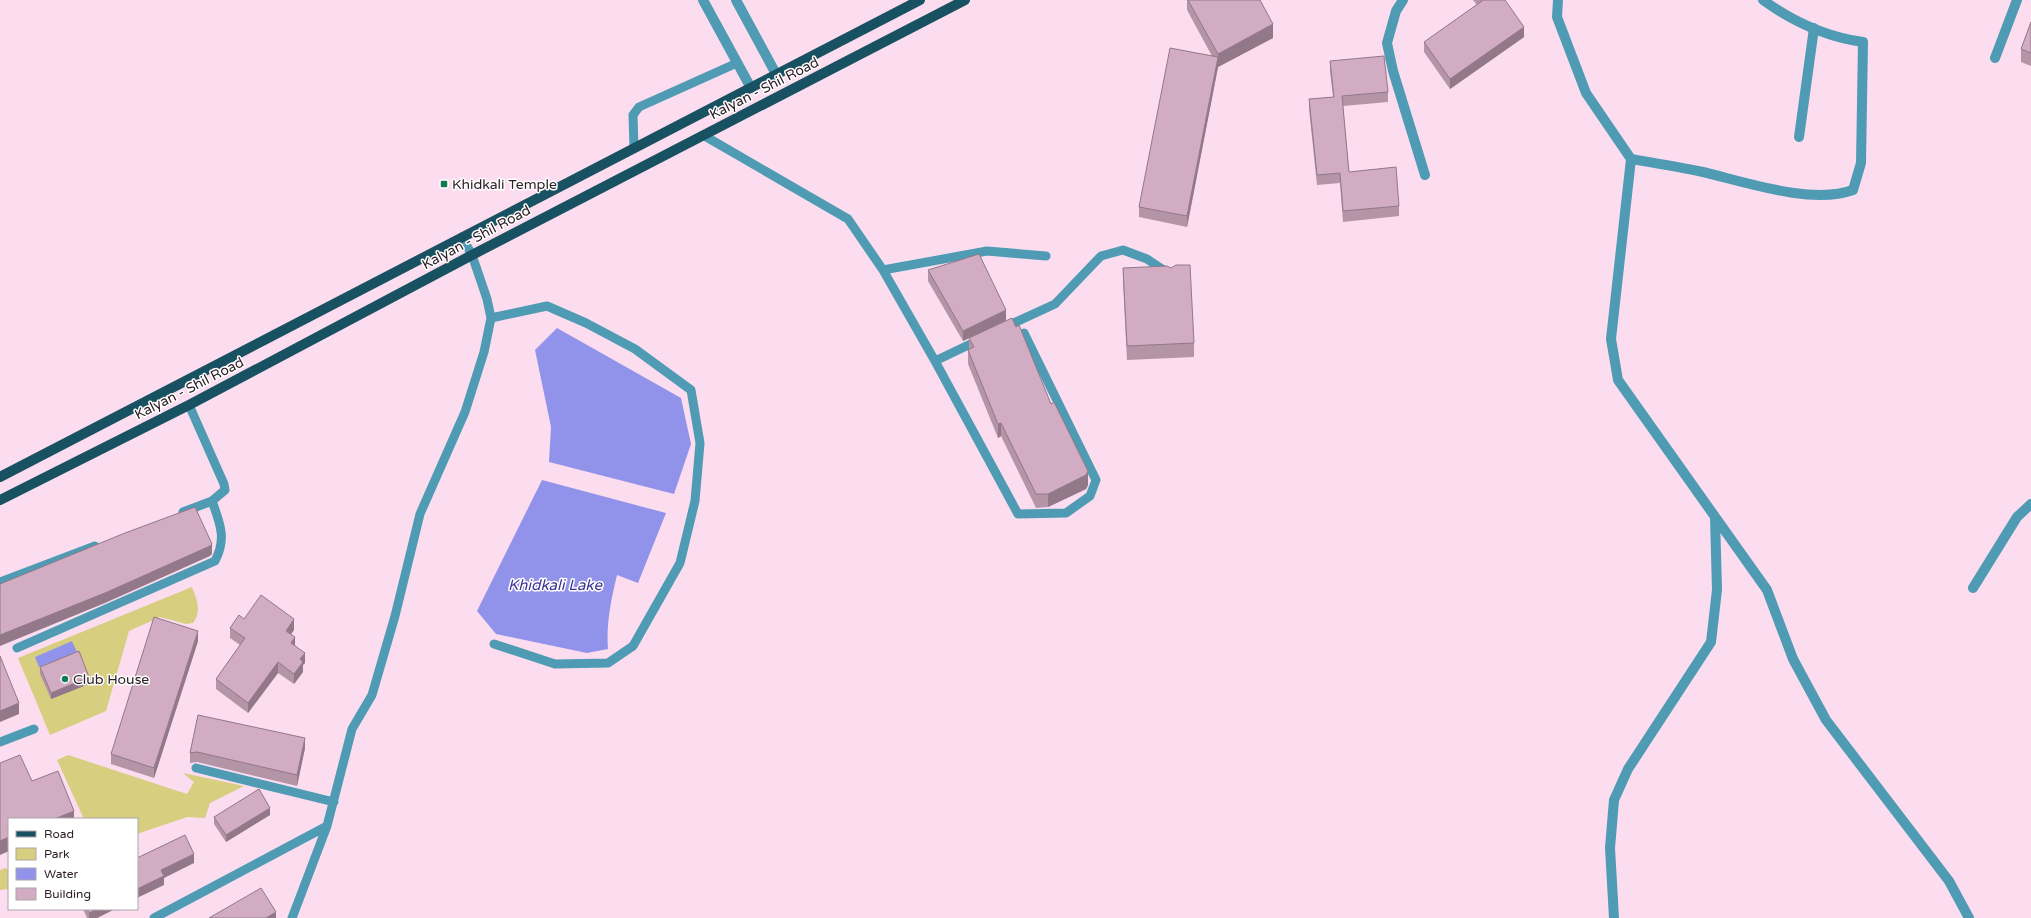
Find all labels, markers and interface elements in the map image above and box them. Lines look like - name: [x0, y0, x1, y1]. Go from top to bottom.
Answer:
- street label: Kalyan - Shil Road: [707, 54, 822, 123]
- place label: Khidkali Temple: [452, 176, 557, 193]
- marker: Khidkali Temple: [439, 179, 449, 189]
- street label: Kalyan - Shil Road: [419, 202, 533, 273]
- street label: Kalyan - Shil Road: [132, 354, 247, 423]
- water label: Khidkali Lake: [508, 576, 603, 594]
- place label: Club House: [73, 671, 149, 688]
- marker: Club House: [60, 674, 70, 684]
- legend: [8, 818, 138, 910]
- text: Road: [44, 827, 74, 841]
- text: Park: [44, 847, 70, 861]
- text: Water: [44, 867, 79, 881]
- text: Building: [44, 887, 91, 901]

